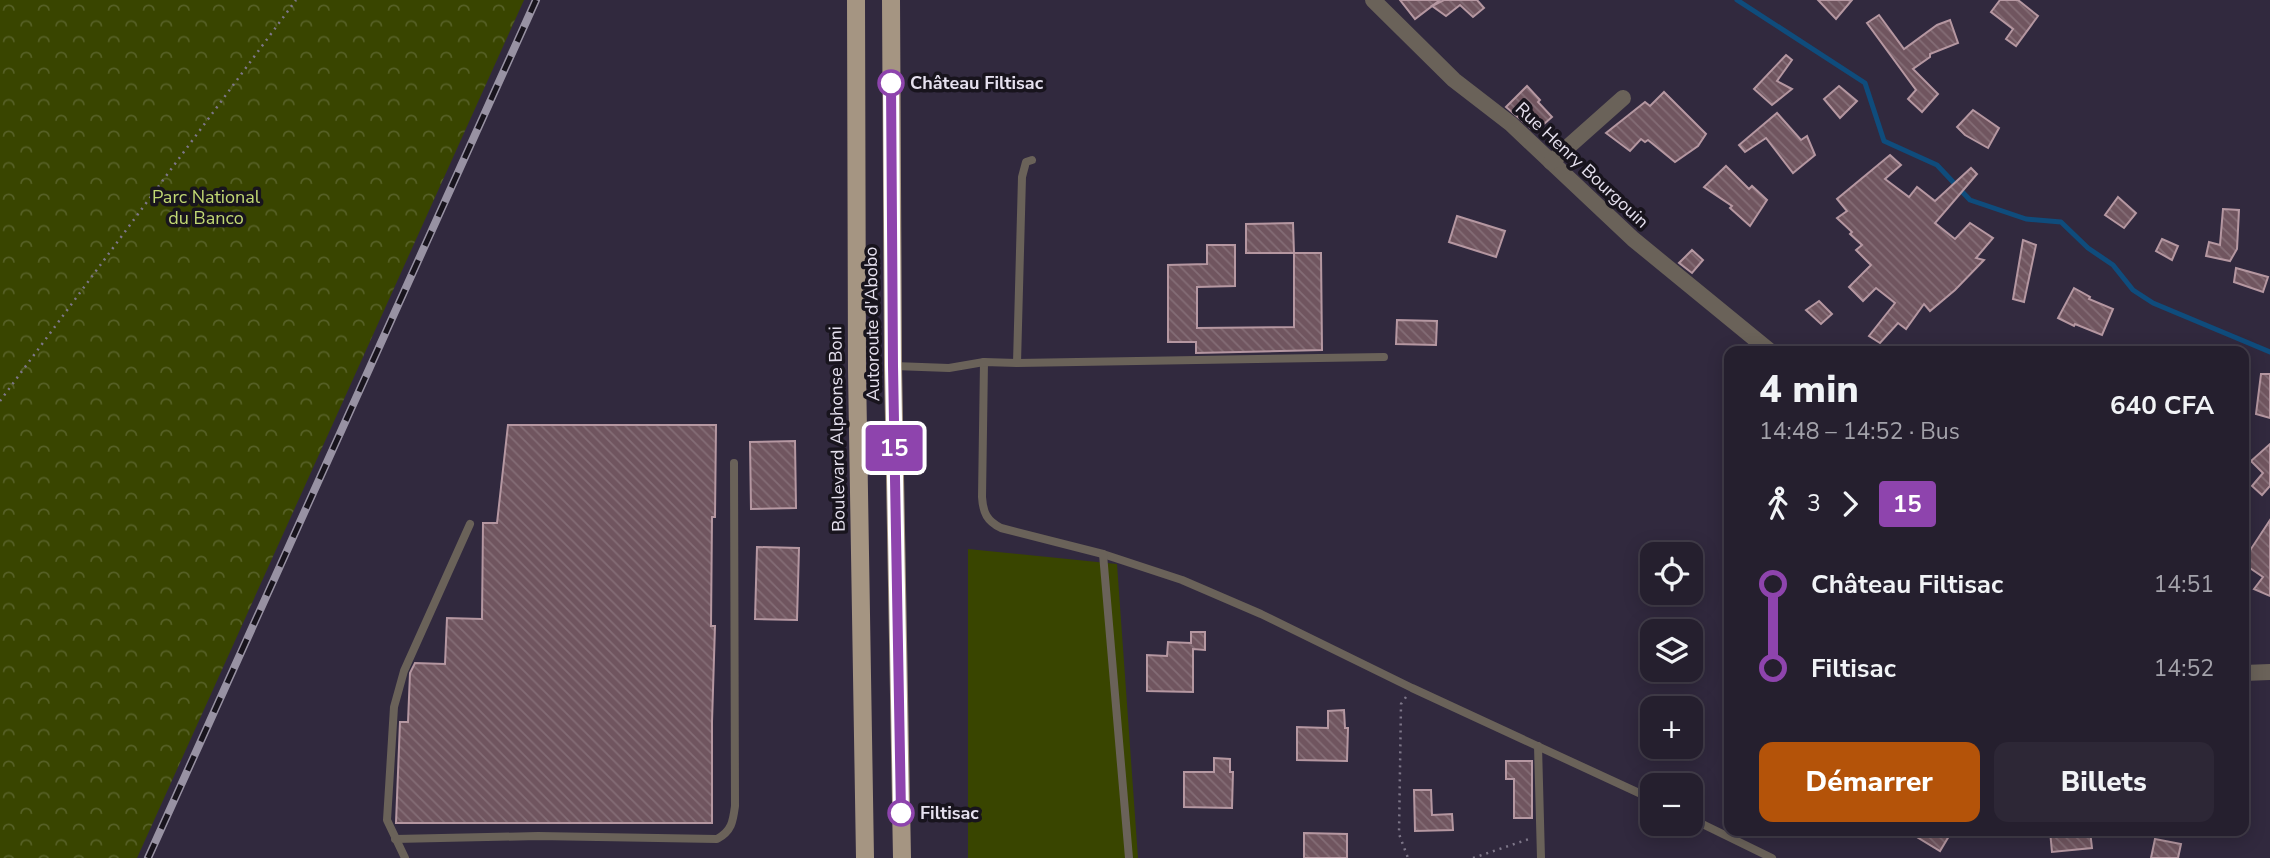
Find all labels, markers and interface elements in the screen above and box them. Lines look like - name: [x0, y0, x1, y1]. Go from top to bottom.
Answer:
- marker: Château Filtisac: [878, 70, 904, 96]
- place label: Château Filtisac: [910, 71, 1044, 95]
- street label: Rue Henry Bourgouin: [1510, 97, 1654, 233]
- park label: Parc National du Banco: [152, 185, 261, 230]
- street label: Autoroute d'Abobo: [859, 246, 885, 402]
- street label: Boulevard Alphonse Boni: [823, 326, 851, 532]
- text: 4 min: [1759, 364, 1859, 415]
- text: 640 CFA: [2110, 388, 2214, 423]
- text: 14:48 – 14:52 · Bus: [1759, 416, 1960, 447]
- line badge: 15: [862, 425, 926, 471]
- text: 15: [880, 432, 908, 464]
- icon: walk: [1759, 485, 1797, 523]
- icon: forward: [1831, 485, 1869, 523]
- text: 3: [1807, 488, 1821, 519]
- text: 15: [1893, 488, 1922, 520]
- map controls: [1640, 542, 1703, 836]
- button: locate: [1640, 542, 1703, 605]
- text: Château Filtisac: [1811, 567, 2003, 602]
- text: 14:51: [2154, 569, 2214, 600]
- button: layers: [1640, 619, 1703, 682]
- text: Filtisac: [1811, 651, 1896, 686]
- text: 14:52: [2154, 653, 2214, 684]
- button: +: [1640, 696, 1703, 759]
- button: Démarrer: [1759, 742, 1980, 822]
- button: Billets: [1994, 742, 2214, 822]
- button: −: [1640, 773, 1703, 836]
- marker: Filtisac: [888, 800, 914, 826]
- place label: Filtisac: [920, 801, 979, 825]

